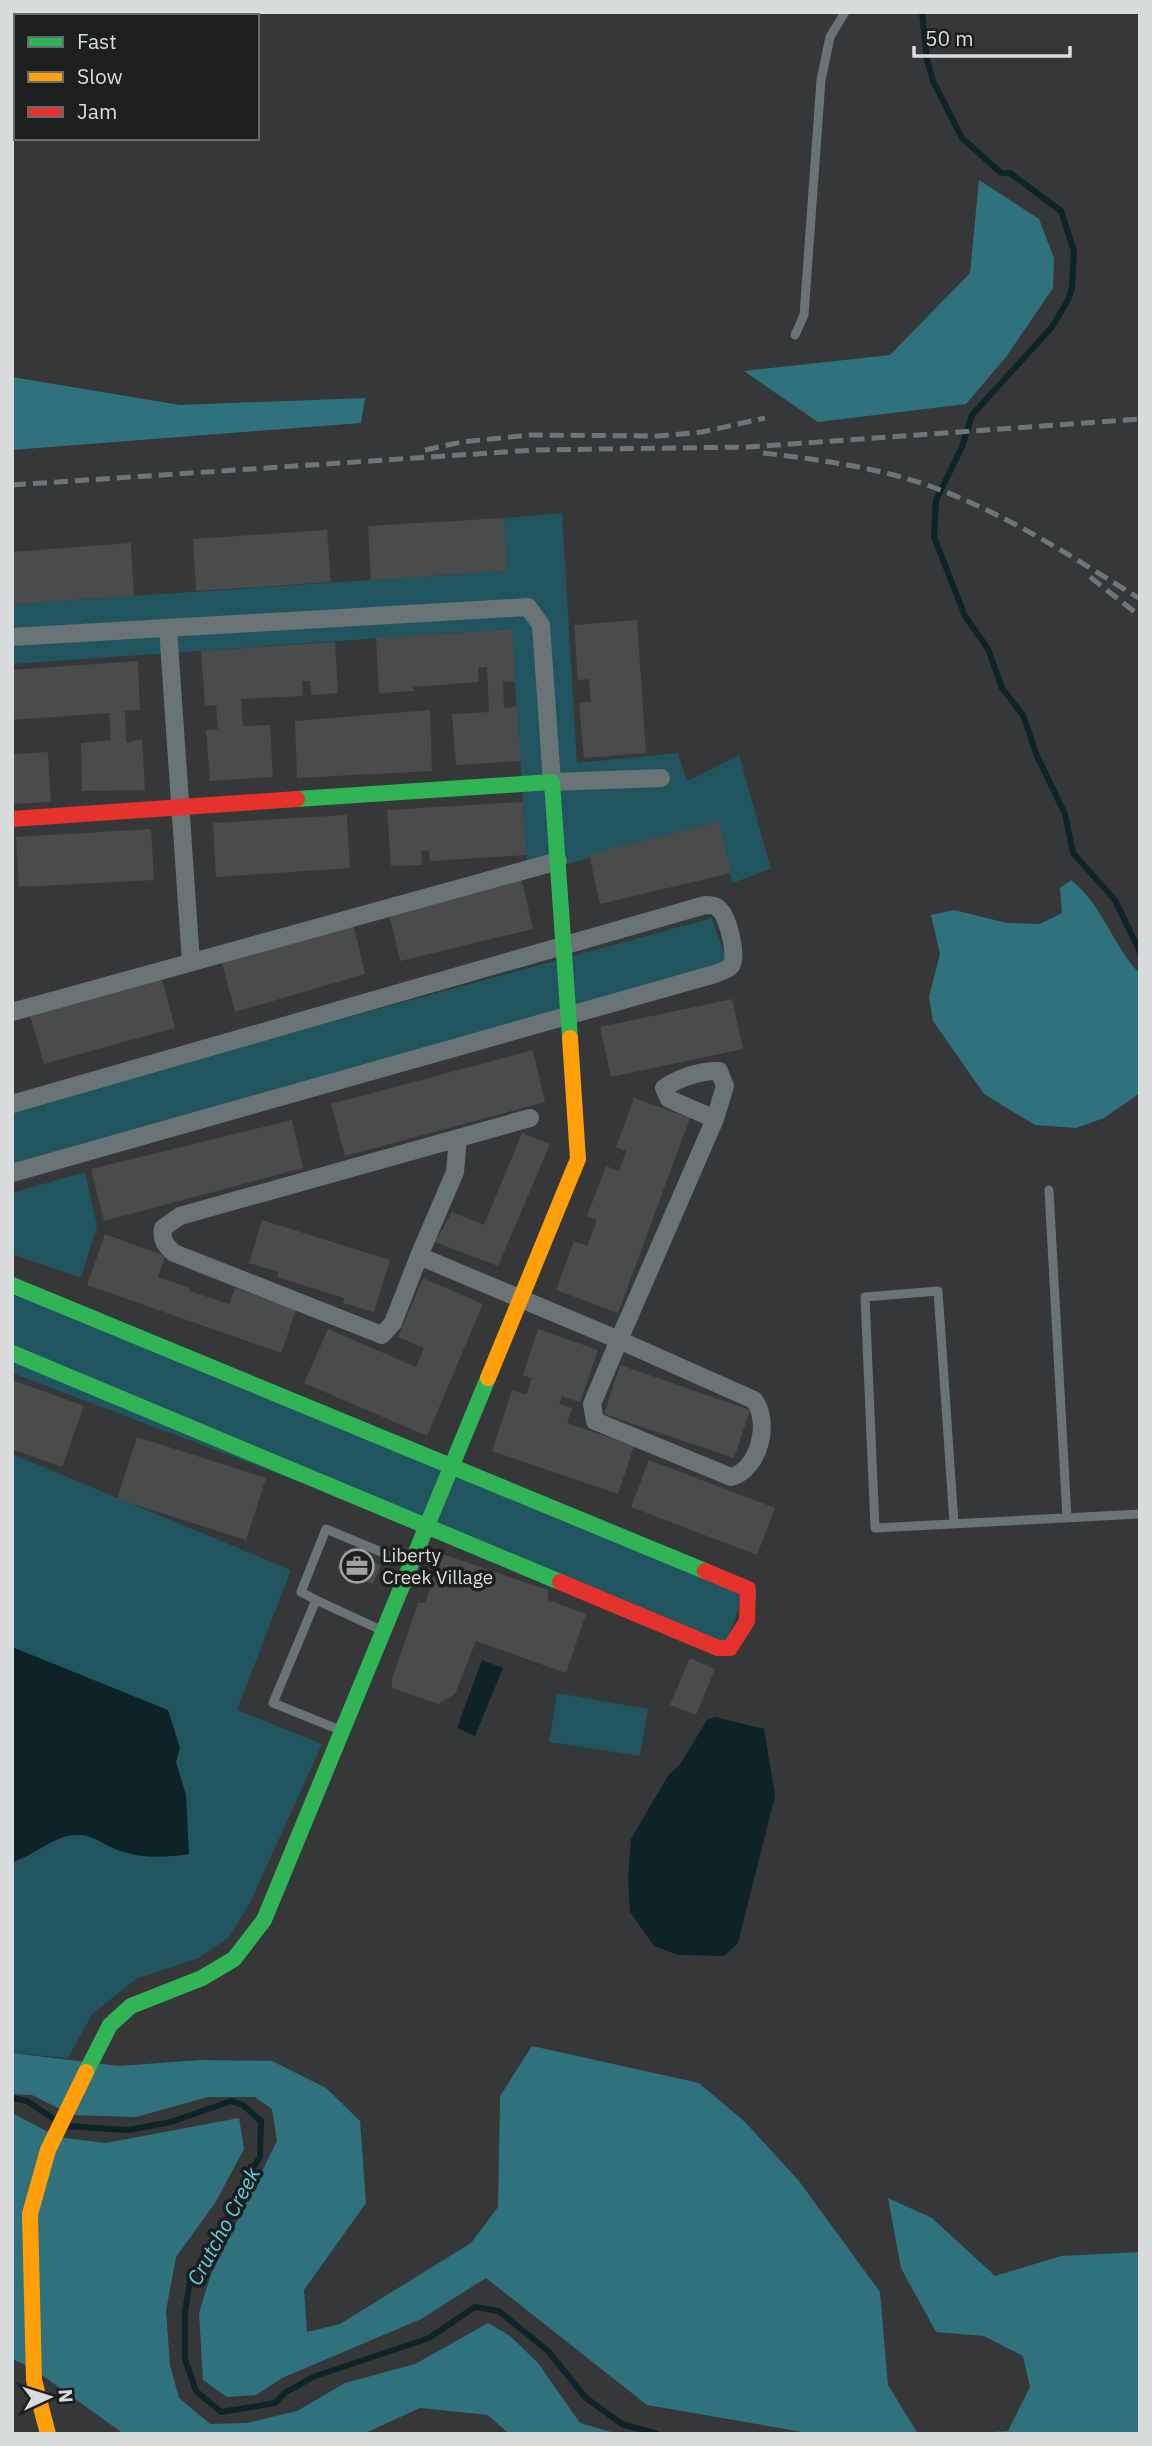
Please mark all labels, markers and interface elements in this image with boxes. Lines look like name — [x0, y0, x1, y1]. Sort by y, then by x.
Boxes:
legend — [14, 14, 259, 140]
scale bar — [914, 14, 1070, 58]
text: 50 m — [925, 24, 974, 52]
text: Fast — [77, 27, 117, 55]
text: Slow — [77, 62, 123, 90]
text: Jam — [77, 97, 117, 125]
place label: Liberty Creek Village — [382, 1543, 493, 1589]
office icon: Liberty Creek Village — [338, 1547, 376, 1585]
water label: Crutcho Creek — [180, 2161, 266, 2290]
north arrow — [14, 2362, 84, 2432]
text: N — [54, 2388, 78, 2404]

